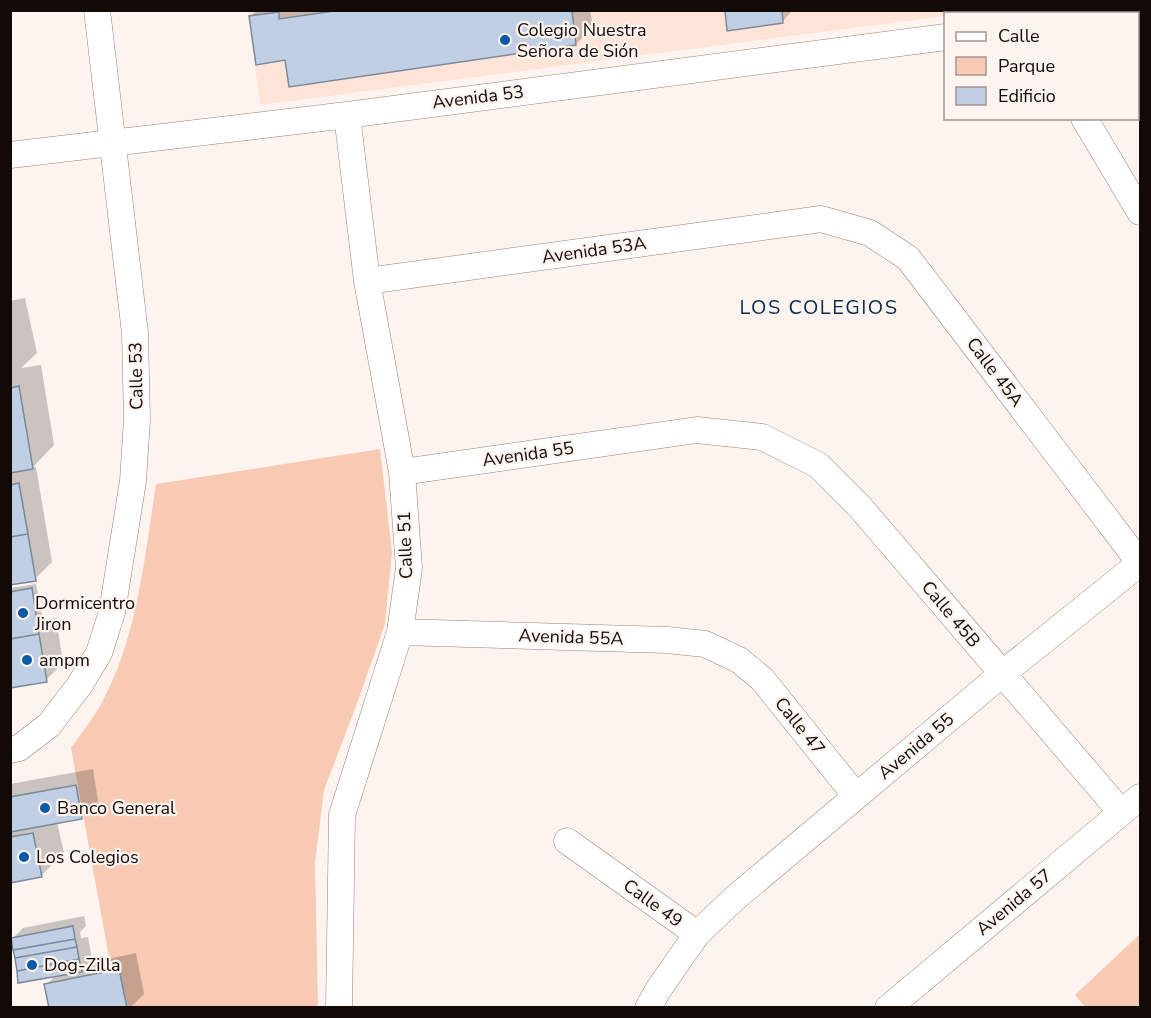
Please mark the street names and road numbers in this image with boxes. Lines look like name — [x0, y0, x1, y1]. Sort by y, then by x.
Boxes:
street label: Avenida 53 — [431, 79, 525, 115]
street label: Avenida 53A — [540, 231, 648, 269]
street label: Calle 45A — [961, 332, 1029, 412]
street label: Calle 53 — [123, 342, 149, 410]
street label: Avenida 55 — [481, 436, 575, 472]
street label: Calle 51 — [392, 511, 418, 579]
street label: Calle 45B — [916, 576, 986, 652]
street label: Avenida 55A — [518, 623, 624, 651]
street label: Calle 47 — [769, 692, 831, 760]
street label: Avenida 55 — [873, 707, 959, 785]
street label: Avenida 57 — [971, 863, 1057, 941]
street label: Calle 49 — [619, 873, 687, 933]

